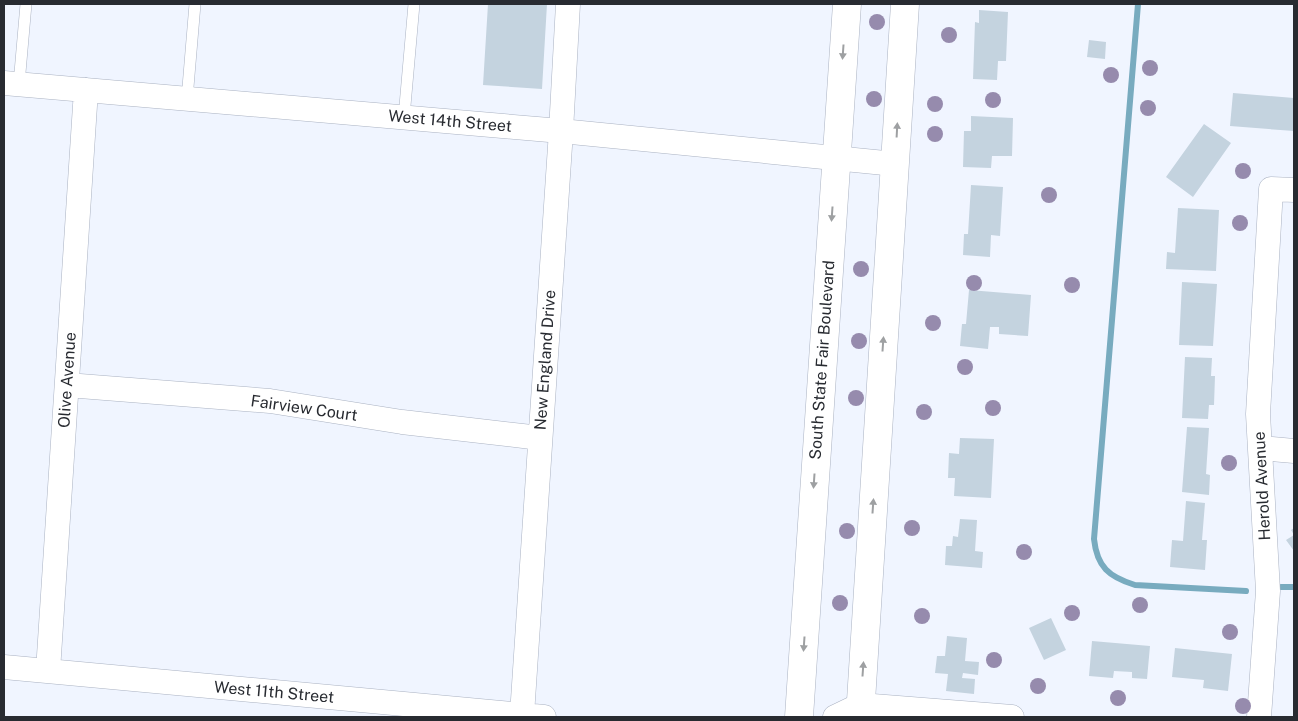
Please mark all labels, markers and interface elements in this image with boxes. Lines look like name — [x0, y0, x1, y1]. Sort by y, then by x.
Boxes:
one-way arrow — [839, 45, 847, 61]
street label: West 14th Street — [387, 106, 513, 136]
one-way arrow — [894, 121, 902, 137]
one-way arrow — [827, 207, 835, 223]
street label: South State Fair Boulevard — [806, 260, 838, 460]
street label: New England Drive — [531, 289, 559, 431]
street label: Olive Avenue — [54, 331, 80, 429]
one-way arrow — [880, 336, 888, 352]
street label: Fairview Court — [249, 391, 359, 425]
street label: Herold Avenue — [1250, 431, 1274, 541]
one-way arrow — [810, 474, 818, 490]
one-way arrow — [869, 498, 877, 514]
one-way arrow — [799, 636, 807, 652]
one-way arrow — [859, 660, 867, 676]
street label: West 11th Street — [213, 677, 335, 707]

